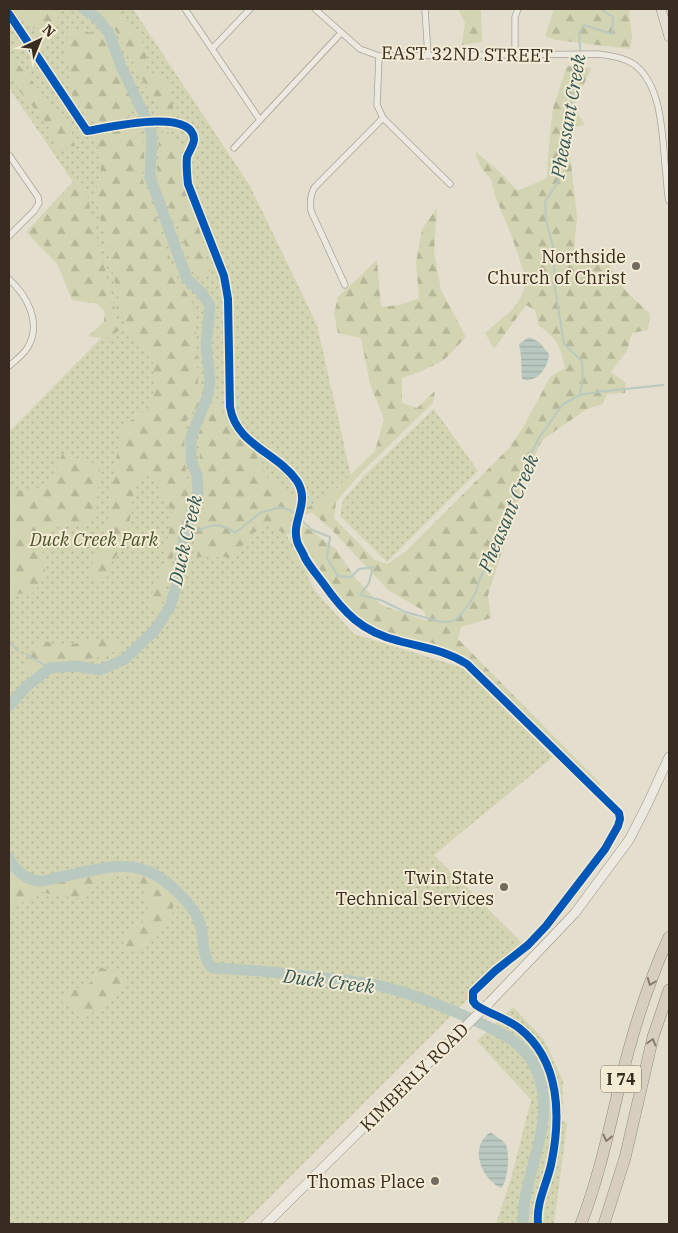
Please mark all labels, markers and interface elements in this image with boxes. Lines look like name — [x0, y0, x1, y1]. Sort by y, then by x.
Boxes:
north arrow — [15, 15, 65, 65]
text: N — [39, 20, 59, 41]
street label: EAST 32ND STREET — [381, 41, 553, 67]
water label: Pheasant Creek — [545, 51, 591, 181]
place label: Northside Church of Christ — [487, 245, 626, 289]
marker: Northside Church of Christ — [630, 260, 642, 272]
water label: Pheasant Creek — [472, 450, 544, 576]
water label: Duck Creek — [163, 492, 207, 588]
park label: Duck Creek Park — [29, 528, 159, 551]
place label: Twin State Technical Services — [336, 866, 494, 910]
marker: Twin State Technical Services — [498, 881, 510, 893]
water label: Duck Creek — [281, 963, 377, 999]
one-way arrow — [647, 977, 657, 986]
street label: KIMBERLY ROAD — [355, 1018, 473, 1136]
one-way arrow — [646, 1037, 657, 1046]
road number: I 74 — [601, 1066, 641, 1092]
one-way arrow — [603, 1134, 613, 1142]
place label: Thomas Place — [307, 1170, 425, 1193]
marker: Thomas Place — [429, 1175, 441, 1187]

